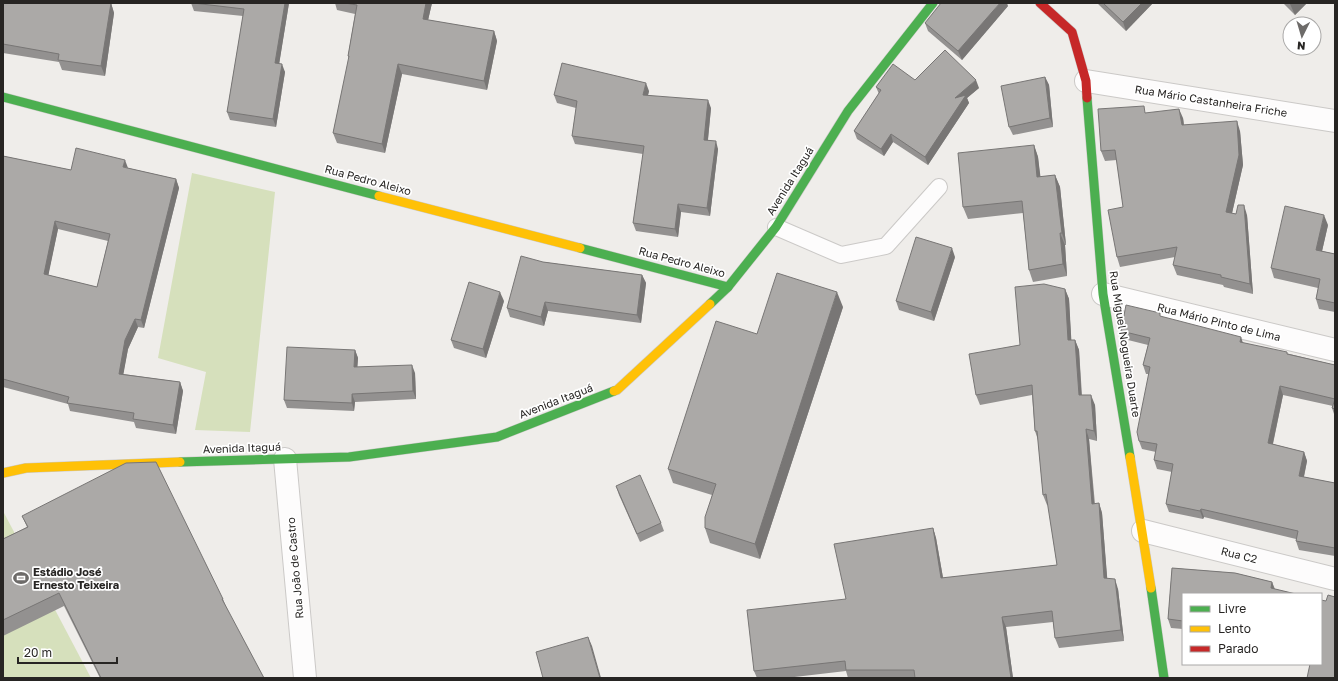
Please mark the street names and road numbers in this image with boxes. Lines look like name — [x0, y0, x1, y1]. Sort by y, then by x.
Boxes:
street label: Rua Mário Castanheira Friche — [1134, 82, 1288, 119]
street label: Avenida Itaguá — [763, 144, 816, 217]
street label: Rua Pedro Aleixo — [323, 162, 413, 197]
street label: Rua Pedro Aleixo — [637, 244, 727, 279]
street label: Rua Miguel Nogueira Duarte — [1107, 270, 1143, 418]
street label: Rua Mário Pinto de Lima — [1156, 300, 1282, 343]
street label: Avenida Itaguá — [517, 380, 595, 421]
street label: Avenida Itaguá — [203, 440, 281, 455]
street label: Rua João de Castro — [284, 516, 305, 619]
street label: Rua C2 — [1220, 544, 1259, 565]

